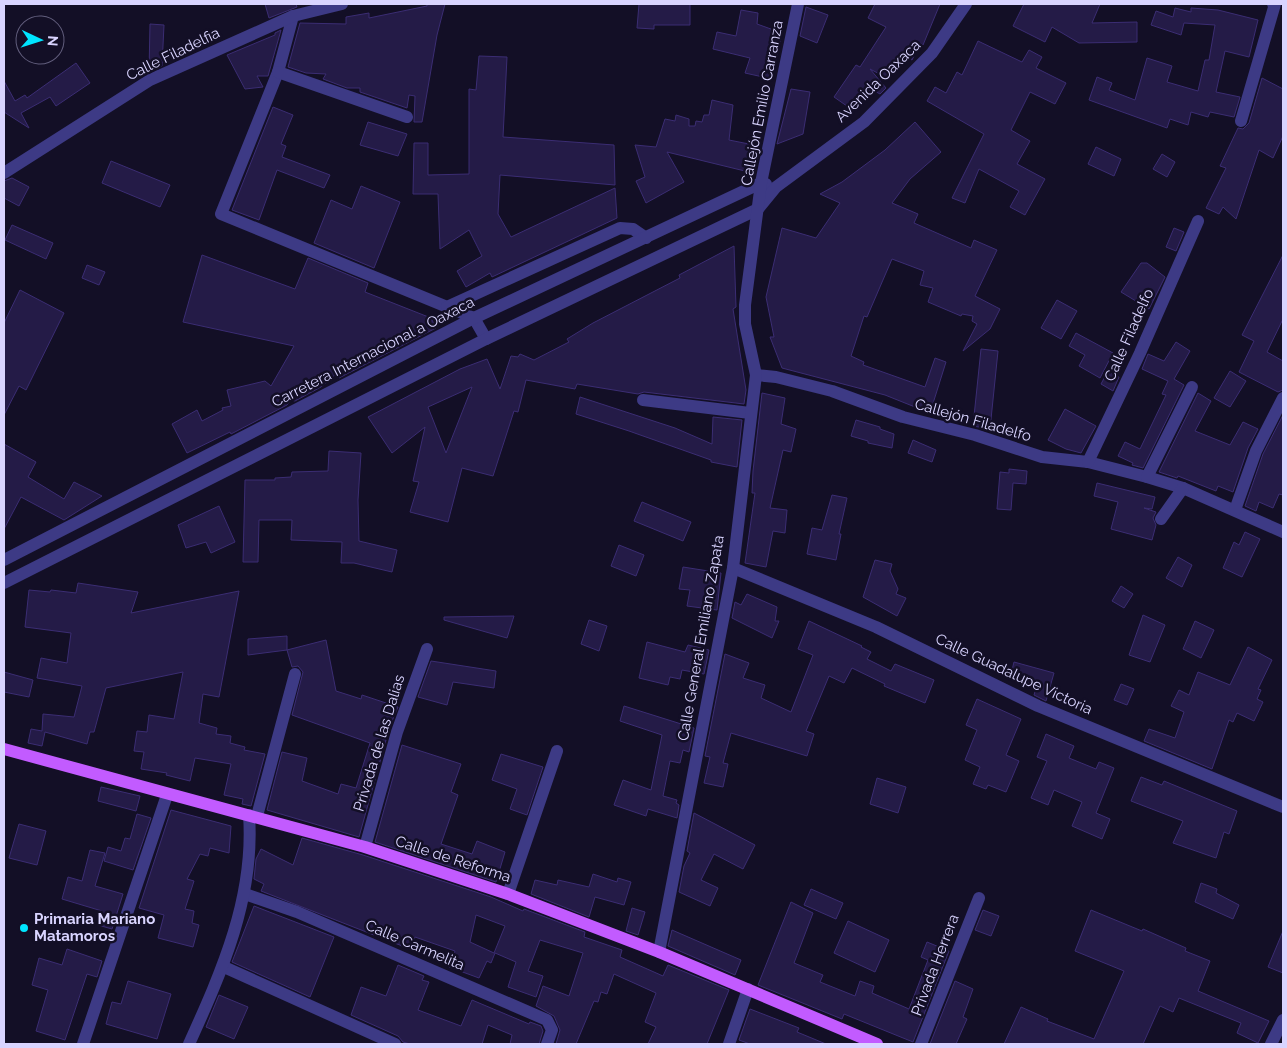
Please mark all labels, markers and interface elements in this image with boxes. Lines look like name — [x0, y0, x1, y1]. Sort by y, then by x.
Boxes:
north arrow — [15, 15, 65, 65]
street label: Callejón Emilio Carranza — [737, 19, 787, 187]
street label: Calle Filadelfia — [123, 24, 223, 84]
text: N — [45, 35, 61, 47]
street label: Avenida Oaxaca — [832, 36, 924, 126]
street label: Calle Filadelfo — [1101, 286, 1157, 384]
street label: Carretera Internacional a Oaxaca — [269, 293, 477, 411]
street label: Callejón Filadelfo — [913, 395, 1033, 445]
street label: Calle General Emiliano Zapata — [674, 534, 728, 742]
street label: Calle Guadalupe Victoria — [933, 630, 1095, 718]
street label: Privada de las Dalias — [350, 672, 408, 814]
street label: Calle de Reforma — [393, 832, 513, 886]
place label: Primaria Mariano Matamoros — [34, 910, 155, 945]
street label: Privada Herrera — [907, 912, 963, 1018]
street label: Calle Carmelita — [363, 916, 467, 974]
marker: Primaria Mariano Matamoros — [18, 922, 30, 934]

